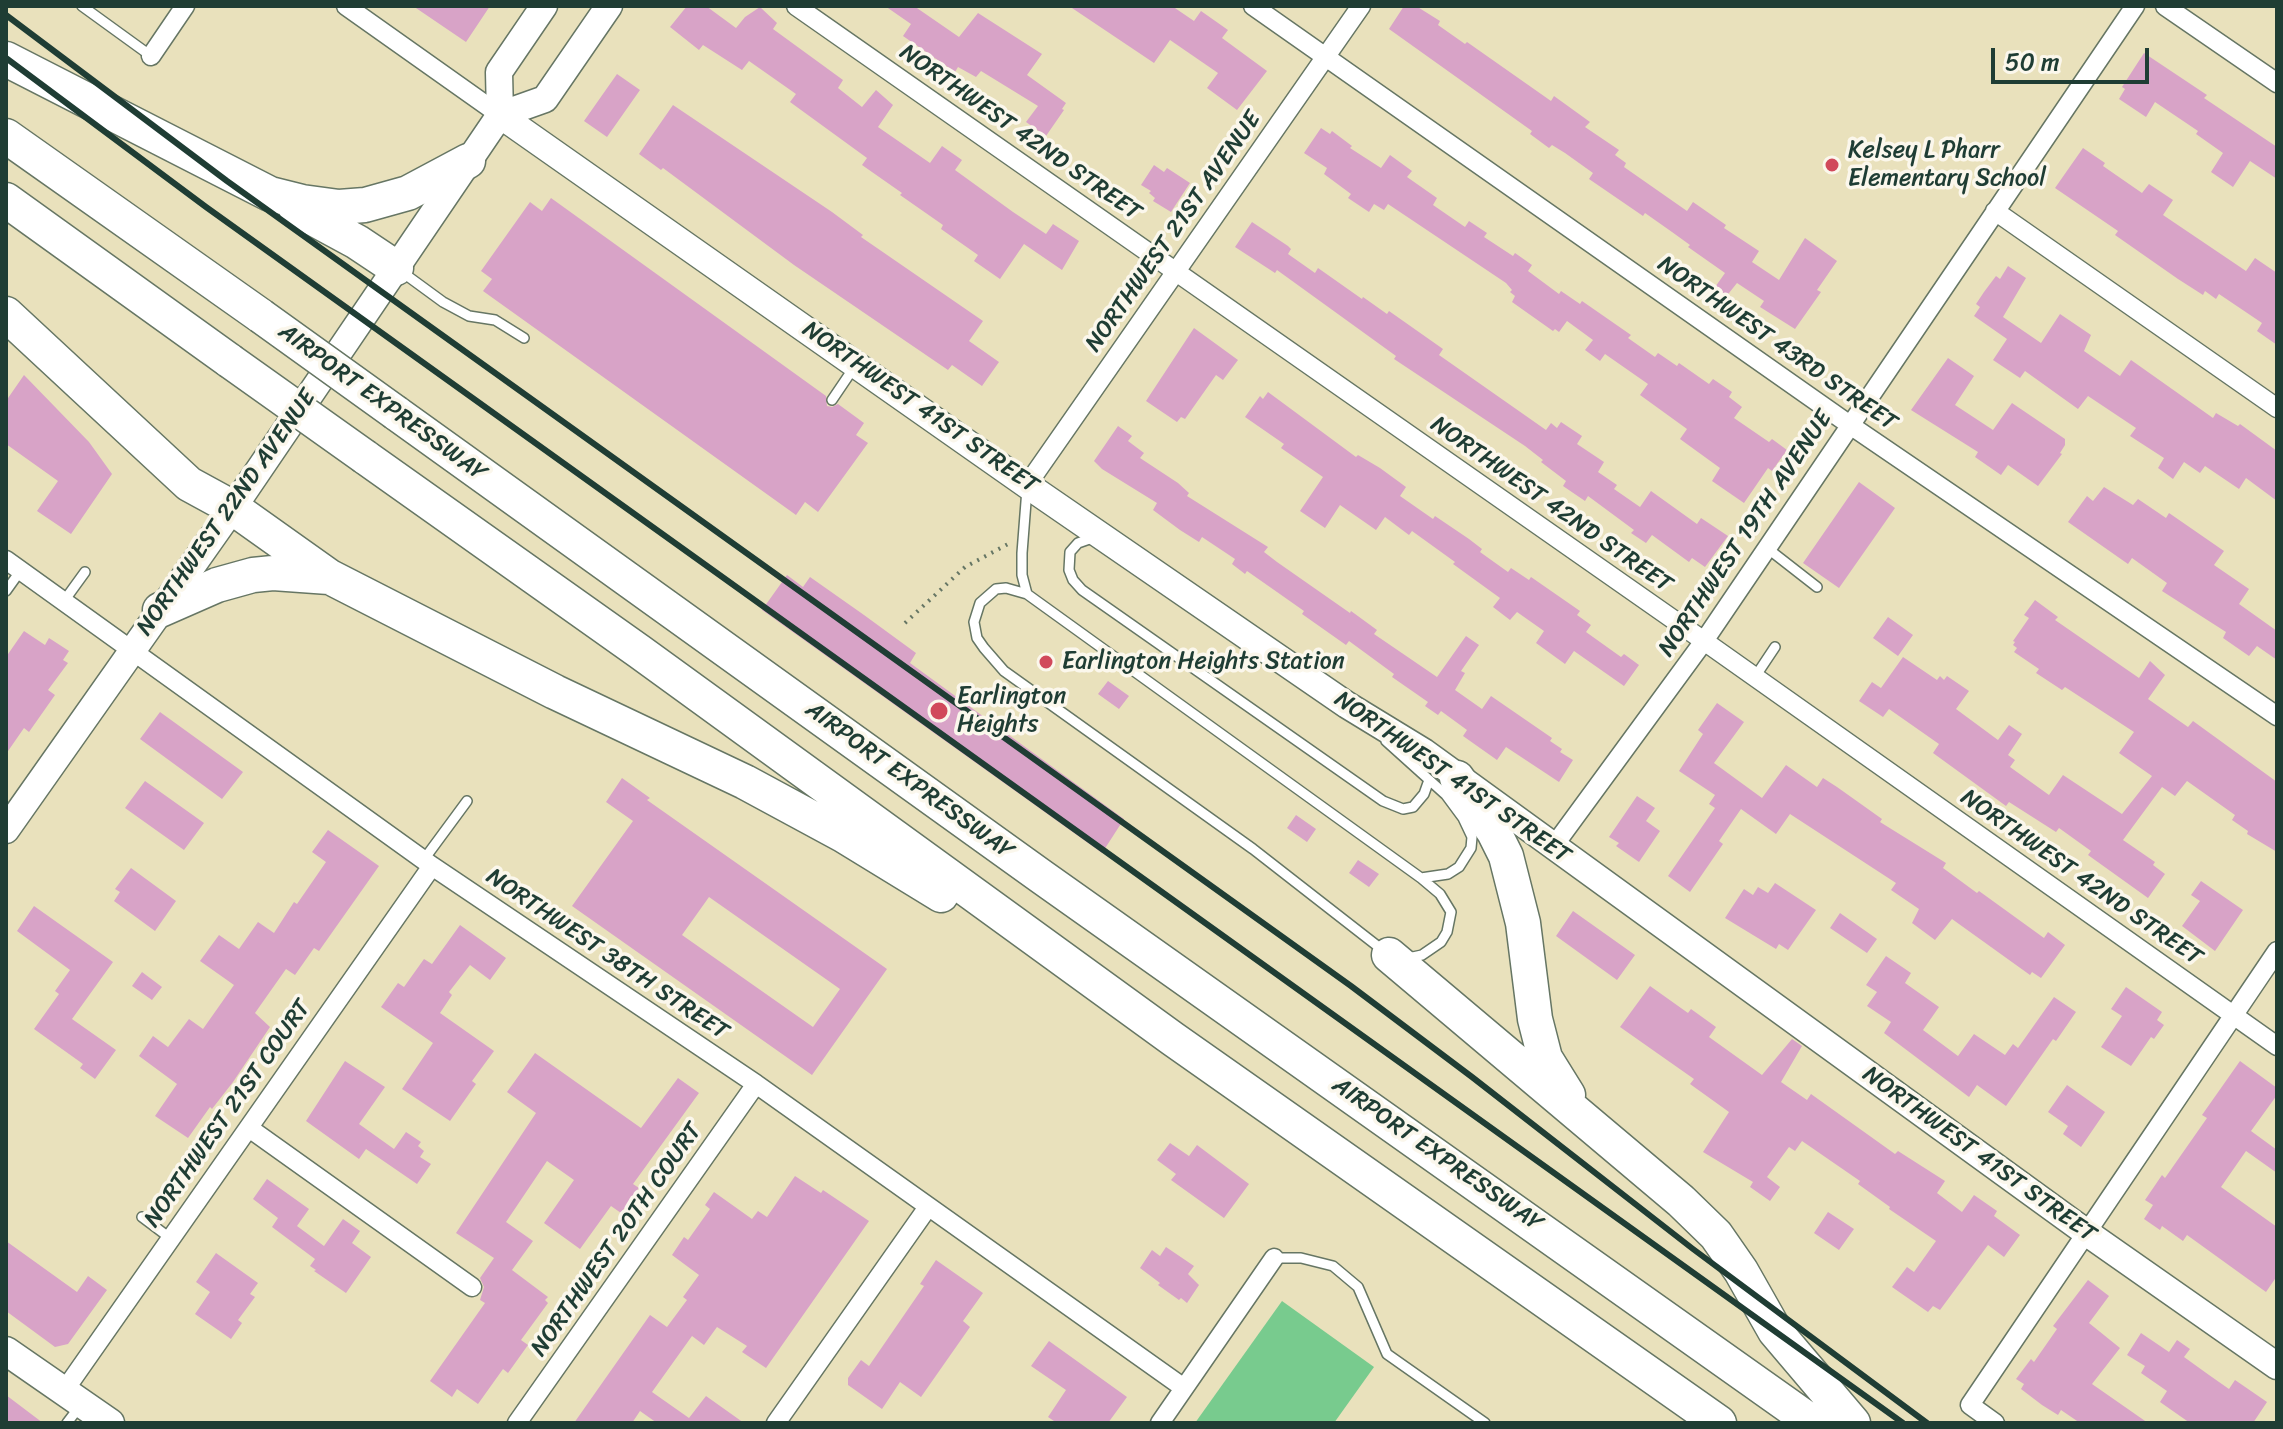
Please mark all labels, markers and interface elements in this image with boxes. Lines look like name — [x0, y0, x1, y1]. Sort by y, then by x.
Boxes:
scale bar — [1995, 32, 2153, 82]
street label: NORTHWEST 42ND STREET — [894, 39, 1146, 227]
text: 50 m — [2005, 41, 2060, 83]
street label: NORTHWEST 21ST AVENUE — [1080, 106, 1268, 358]
place label: Kelsey L Pharr Elementary School — [1848, 137, 2046, 193]
marker: Kelsey L Pharr Elementary School — [1823, 156, 1841, 174]
street label: NORTHWEST 43RD STREET — [1652, 250, 1902, 438]
street label: NORTHWEST 41ST STREET — [796, 315, 1044, 501]
street label: AIRPORT EXPRESSWAY — [272, 318, 492, 488]
street label: NORTHWEST 22ND AVENUE — [131, 384, 323, 642]
street label: NORTHWEST 19TH AVENUE — [1653, 406, 1839, 662]
street label: NORTHWEST 42ND STREET — [1425, 411, 1677, 599]
place label: Earlington Heights Station — [1062, 648, 1345, 676]
marker: Earlington Heights Station — [1037, 653, 1055, 671]
place label: Earlington Heights — [957, 683, 1066, 739]
street label: NORTHWEST 41ST STREET — [1328, 685, 1576, 871]
street label: AIRPORT EXPRESSWAY — [799, 696, 1019, 866]
marker: Earlington Heights — [928, 700, 950, 722]
street label: NORTHWEST 42ND STREET — [1955, 784, 2207, 972]
street label: NORTHWEST 38TH STREET — [480, 863, 734, 1047]
street label: NORTHWEST 21ST COURT — [138, 995, 318, 1233]
street label: NORTHWEST 41ST STREET — [1857, 1061, 2101, 1249]
street label: AIRPORT EXPRESSWAY — [1326, 1071, 1548, 1239]
street label: NORTHWEST 20TH COURT — [525, 1118, 709, 1362]

